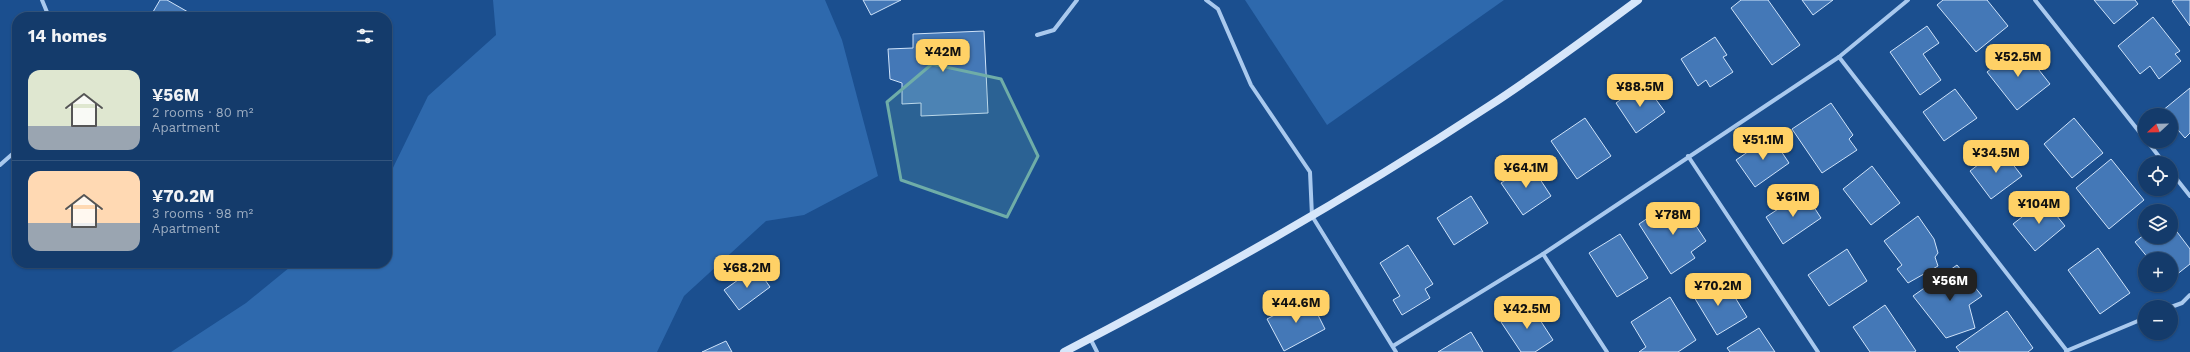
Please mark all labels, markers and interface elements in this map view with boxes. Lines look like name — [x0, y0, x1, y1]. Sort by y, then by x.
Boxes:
icon: filters — [354, 25, 376, 47]
text: 14 homes — [28, 26, 107, 46]
pin: ¥42M — [919, 39, 967, 73]
text: ¥42M — [925, 44, 961, 59]
pin: ¥52.5M — [1985, 44, 2051, 78]
text: ¥52.5M — [1994, 49, 2042, 64]
pin: ¥88.5M — [1607, 74, 1673, 108]
text: ¥88.5M — [1616, 79, 1664, 94]
text: ¥56M — [152, 85, 199, 105]
icon: home — [60, 86, 108, 134]
text: 2 rooms · 80 m² — [152, 105, 253, 120]
north arrow — [2138, 108, 2178, 148]
map controls — [2138, 108, 2178, 340]
text: Apartment — [152, 120, 220, 135]
pin: ¥51.1M — [1730, 127, 1796, 161]
text: ¥51.1M — [1742, 132, 1784, 147]
pin: ¥34.5M — [1963, 140, 2029, 174]
text: ¥34.5M — [1972, 145, 2020, 160]
pin: ¥64.1M — [1493, 155, 1559, 189]
button: locate — [2138, 156, 2178, 196]
text: ¥64.1M — [1504, 160, 1548, 175]
pin: ¥61M — [1769, 184, 1817, 218]
text: ¥70.2M — [152, 186, 215, 206]
icon: home — [60, 187, 108, 235]
text: ¥61M — [1776, 189, 1810, 204]
pin: ¥104M — [2011, 191, 2067, 225]
text: ¥104M — [2018, 196, 2060, 211]
pin: ¥78M — [1649, 202, 1697, 236]
button: layers — [2138, 204, 2178, 244]
text: 3 rooms · 98 m² — [152, 206, 253, 221]
text: ¥78M — [1655, 207, 1691, 222]
text: Apartment — [152, 221, 220, 236]
button: + — [2138, 252, 2178, 292]
pin: ¥68.2M — [714, 255, 780, 289]
text: ¥68.2M — [723, 260, 771, 275]
pin: ¥56M — [1926, 268, 1974, 302]
pin: ¥70.2M — [1685, 273, 1751, 307]
text: ¥56M — [1932, 273, 1968, 288]
text: ¥70.2M — [1694, 278, 1742, 293]
pin: ¥44.6M — [1263, 290, 1329, 324]
text: ¥44.6M — [1272, 295, 1320, 310]
pin: ¥42.5M — [1494, 296, 1560, 330]
button: − — [2138, 300, 2178, 340]
text: ¥42.5M — [1503, 301, 1551, 316]

